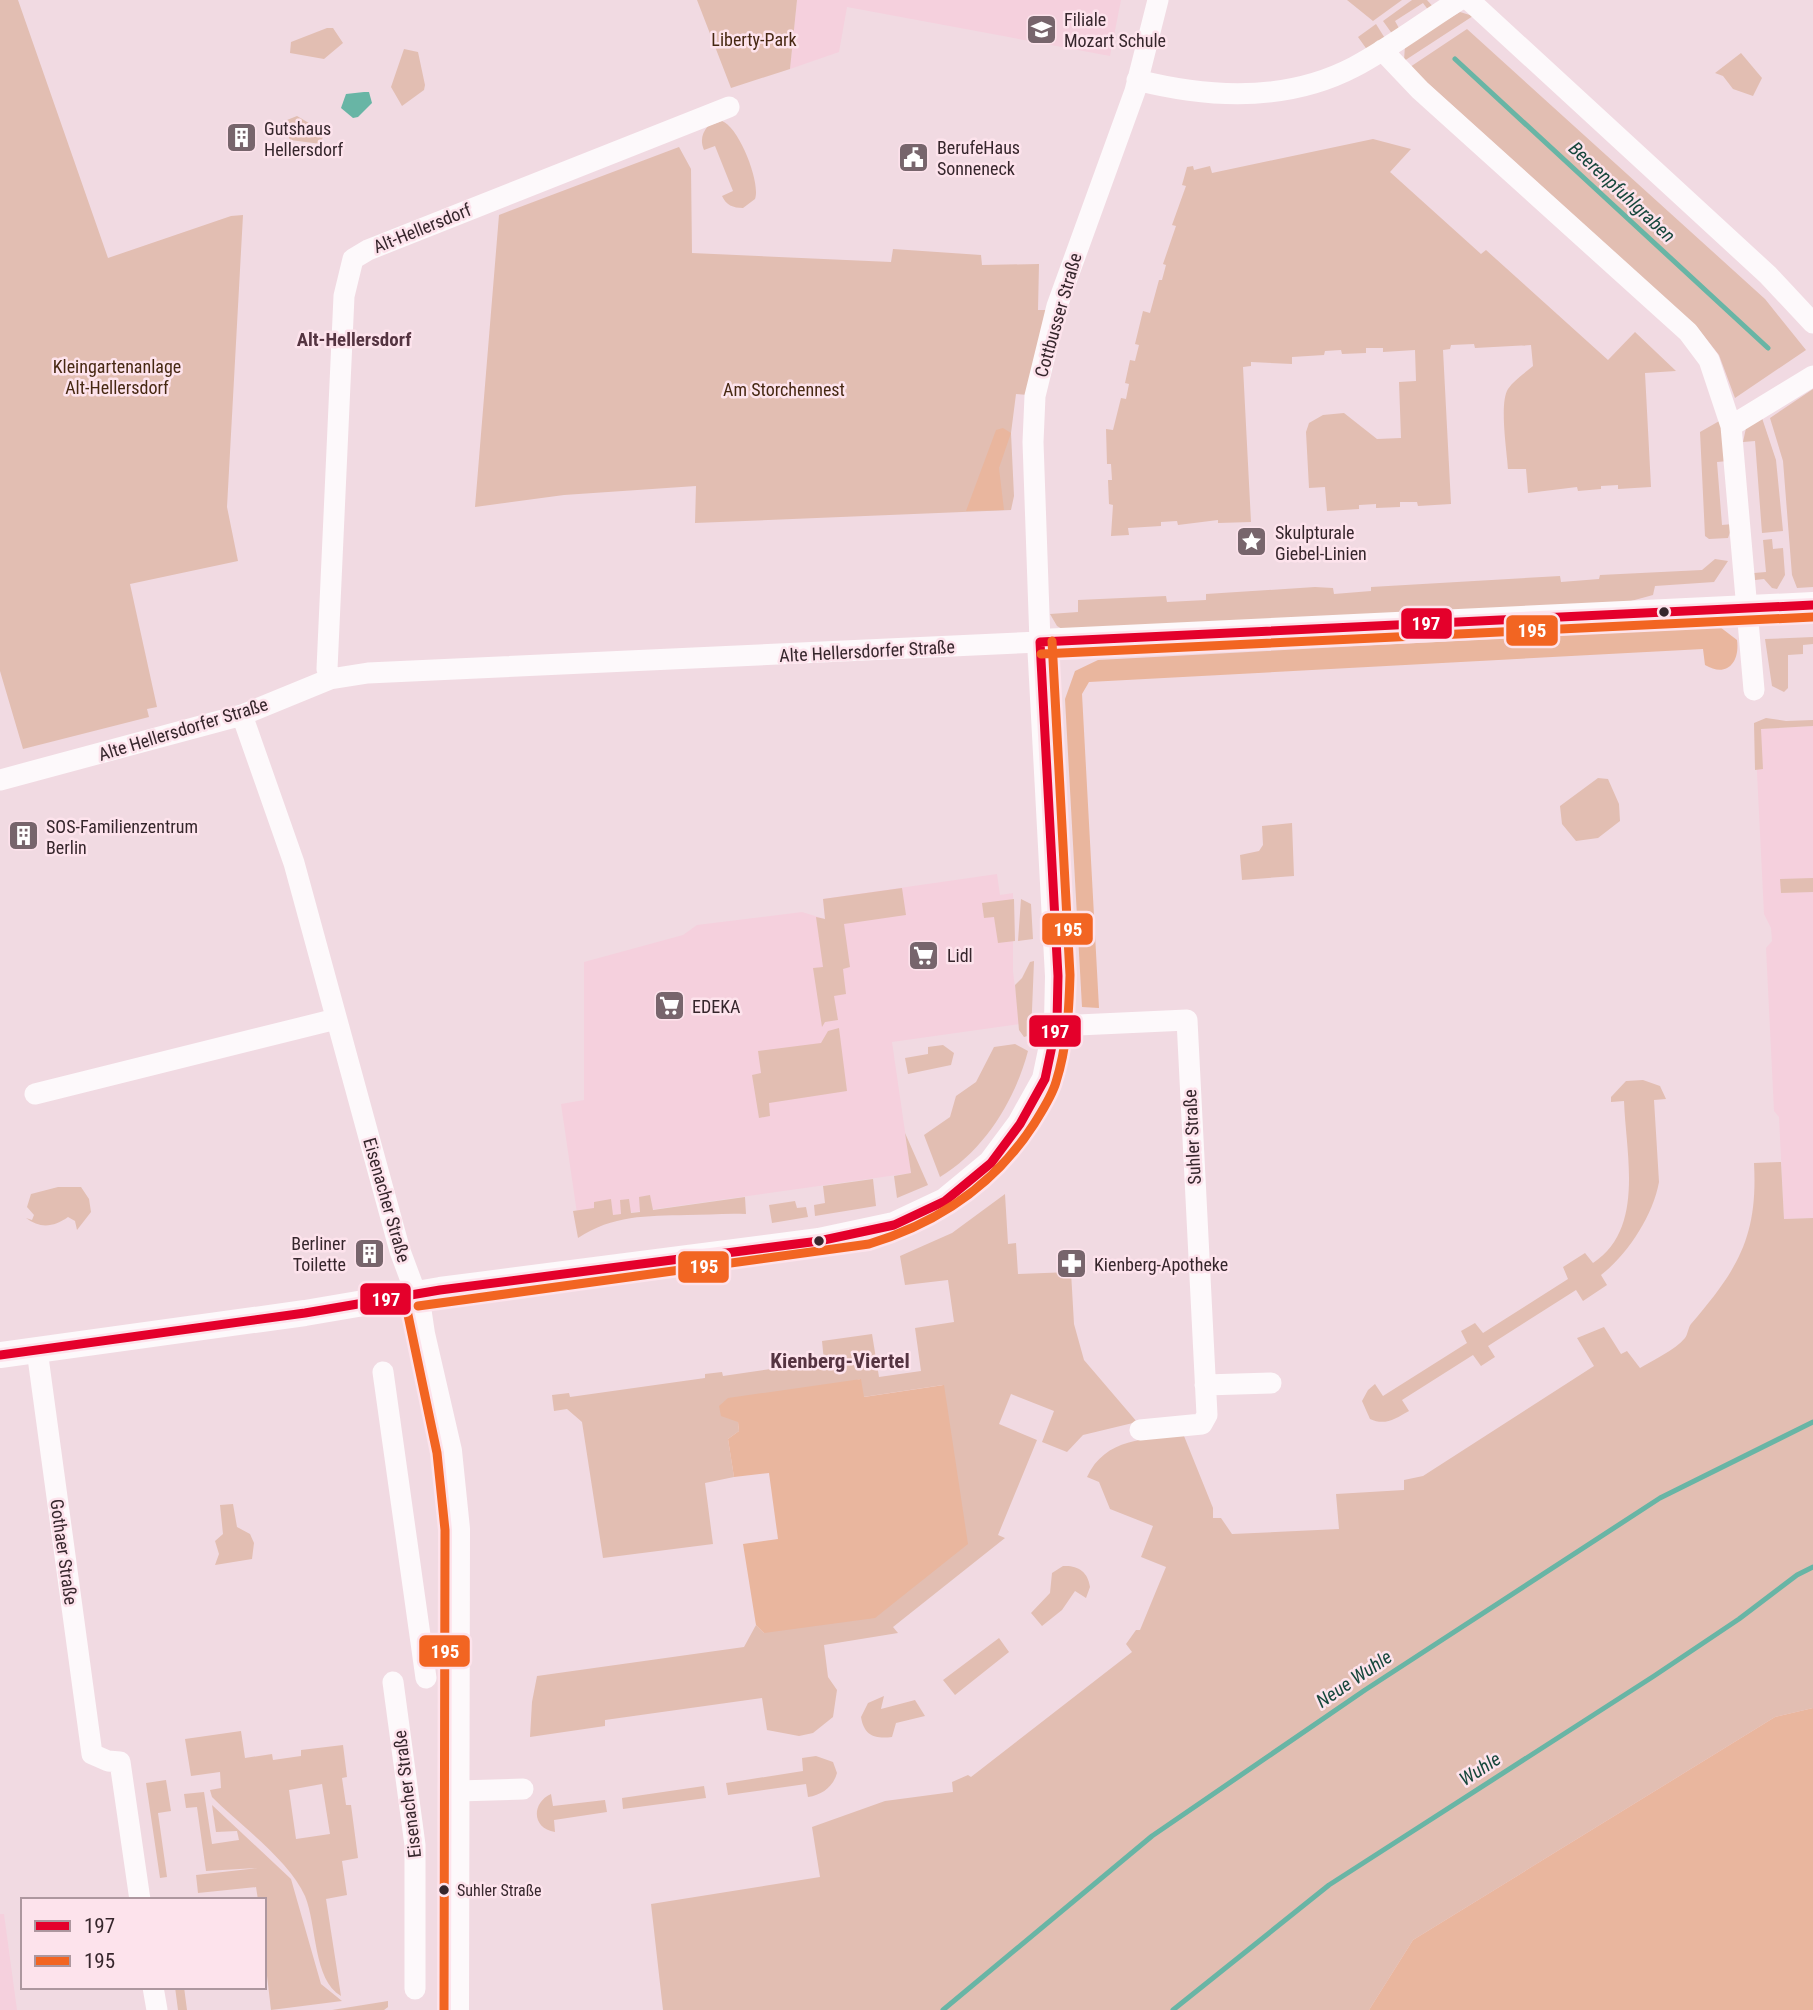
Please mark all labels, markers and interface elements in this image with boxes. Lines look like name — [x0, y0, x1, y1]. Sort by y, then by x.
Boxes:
place label: Filiale Mozart Schule — [1064, 9, 1166, 51]
school or university icon: Filiale Mozart Schule — [1024, 12, 1058, 46]
park label: Liberty-Park — [711, 29, 797, 50]
place label: Gutshaus Hellersdorf — [264, 118, 344, 160]
building icon: Gutshaus Hellersdorf — [224, 121, 258, 155]
place label: BerufeHaus Sonneneck — [937, 137, 1020, 179]
water label: Beerenpfuhlgraben — [1564, 137, 1680, 247]
public building icon: BerufeHaus Sonneneck — [897, 140, 931, 174]
street label: Alt-Hellersdorf — [370, 199, 474, 257]
street label: Cottbusser Straße — [1030, 250, 1086, 380]
district label: Alt-Hellersdorf — [297, 328, 412, 351]
park label: Kleingartenanlage Alt-Hellersdorf — [53, 356, 181, 398]
park label: Am Storchennest — [723, 379, 845, 400]
place label: Skulpturale Giebel-Linien — [1275, 522, 1367, 564]
place icon: Skulpturale Giebel-Linien — [1235, 525, 1269, 559]
unlabelled marker — [1657, 605, 1671, 619]
line badge: 197 — [1400, 607, 1453, 640]
text: 197 — [1412, 612, 1440, 635]
line badge: 195 — [1505, 614, 1559, 647]
text: 195 — [1518, 619, 1546, 642]
street label: Alte Hellersdorfer Straße — [779, 636, 955, 666]
street label: Alte Hellersdorfer Straße — [96, 693, 270, 765]
place label: SOS-Familienzentrum Berlin — [46, 816, 198, 858]
building icon: SOS-Familienzentrum Berlin — [6, 819, 40, 853]
line badge: 195 — [1041, 912, 1094, 946]
text: 195 — [1054, 918, 1082, 941]
supermarket icon: Lidl — [907, 938, 941, 972]
place label: Lidl — [947, 945, 973, 966]
supermarket icon: EDEKA — [652, 989, 686, 1023]
place label: EDEKA — [692, 996, 741, 1017]
line badge: 197 — [1028, 1014, 1082, 1048]
text: 197 — [1041, 1020, 1069, 1043]
street label: Suhler Straße — [1179, 1089, 1205, 1185]
street label: Eisenacher Straße — [359, 1135, 415, 1265]
place label: Berliner Toilette — [291, 1233, 347, 1275]
unlabelled marker — [812, 1234, 826, 1248]
building icon: Berliner Toilette — [352, 1236, 386, 1270]
pharmacy icon: Kienberg-Apotheke — [1054, 1247, 1088, 1281]
line badge: 195 — [677, 1250, 730, 1284]
place label: Kienberg-Apotheke — [1094, 1254, 1228, 1275]
text: 195 — [690, 1255, 718, 1278]
line badge: 197 — [359, 1282, 412, 1316]
text: 197 — [372, 1288, 400, 1311]
district label: Kienberg-Viertel — [770, 1349, 910, 1373]
street label: Gothaer Straße — [46, 1498, 82, 1606]
line badge: 195 — [418, 1634, 471, 1668]
text: 195 — [431, 1640, 459, 1663]
water label: Neue Wuhle — [1312, 1645, 1396, 1713]
street label: Eisenacher Straße — [389, 1729, 425, 1859]
water label: Wuhle — [1455, 1747, 1505, 1791]
place label: Suhler Straße — [457, 1881, 542, 1900]
marker: Suhler Straße — [437, 1883, 451, 1897]
legend — [21, 1898, 266, 1989]
text: 197 — [84, 1914, 115, 1938]
text: 195 — [84, 1949, 115, 1973]

